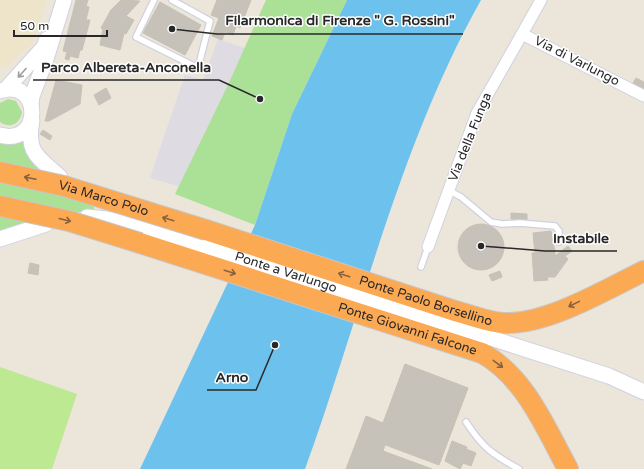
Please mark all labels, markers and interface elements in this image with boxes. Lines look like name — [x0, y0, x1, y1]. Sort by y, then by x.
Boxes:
callout: Filarmonica di Firenze " G. Rossini" — [217, 8, 463, 34]
scale bar — [14, 12, 107, 38]
text: Filarmonica di Firenze " G. Rossini" — [225, 12, 455, 29]
text: 50 m — [20, 19, 49, 33]
street label: Via di Varlungo — [532, 33, 622, 89]
callout: Parco Albereta-Anconella — [33, 54, 219, 80]
text: Parco Albereta-Anconella — [41, 59, 211, 76]
one-way arrow — [18, 67, 27, 77]
street label: Via della Funga — [445, 90, 495, 184]
one-way arrow — [24, 173, 37, 181]
street label: Via Marco Polo — [57, 177, 151, 220]
one-way arrow — [162, 215, 175, 222]
one-way arrow — [59, 217, 72, 224]
callout: Instabile — [545, 225, 617, 251]
text: Instabile — [553, 230, 609, 247]
street label: Ponte a Varlungo — [233, 248, 339, 296]
one-way arrow — [223, 269, 236, 276]
one-way arrow — [338, 270, 350, 278]
street label: Ponte Paolo Borsellino — [357, 272, 494, 329]
street label: Ponte Giovanni Falcone — [336, 299, 479, 359]
one-way arrow — [568, 301, 580, 308]
one-way arrow — [492, 359, 503, 368]
callout: Arno — [207, 364, 256, 390]
text: Arno — [216, 369, 249, 386]

